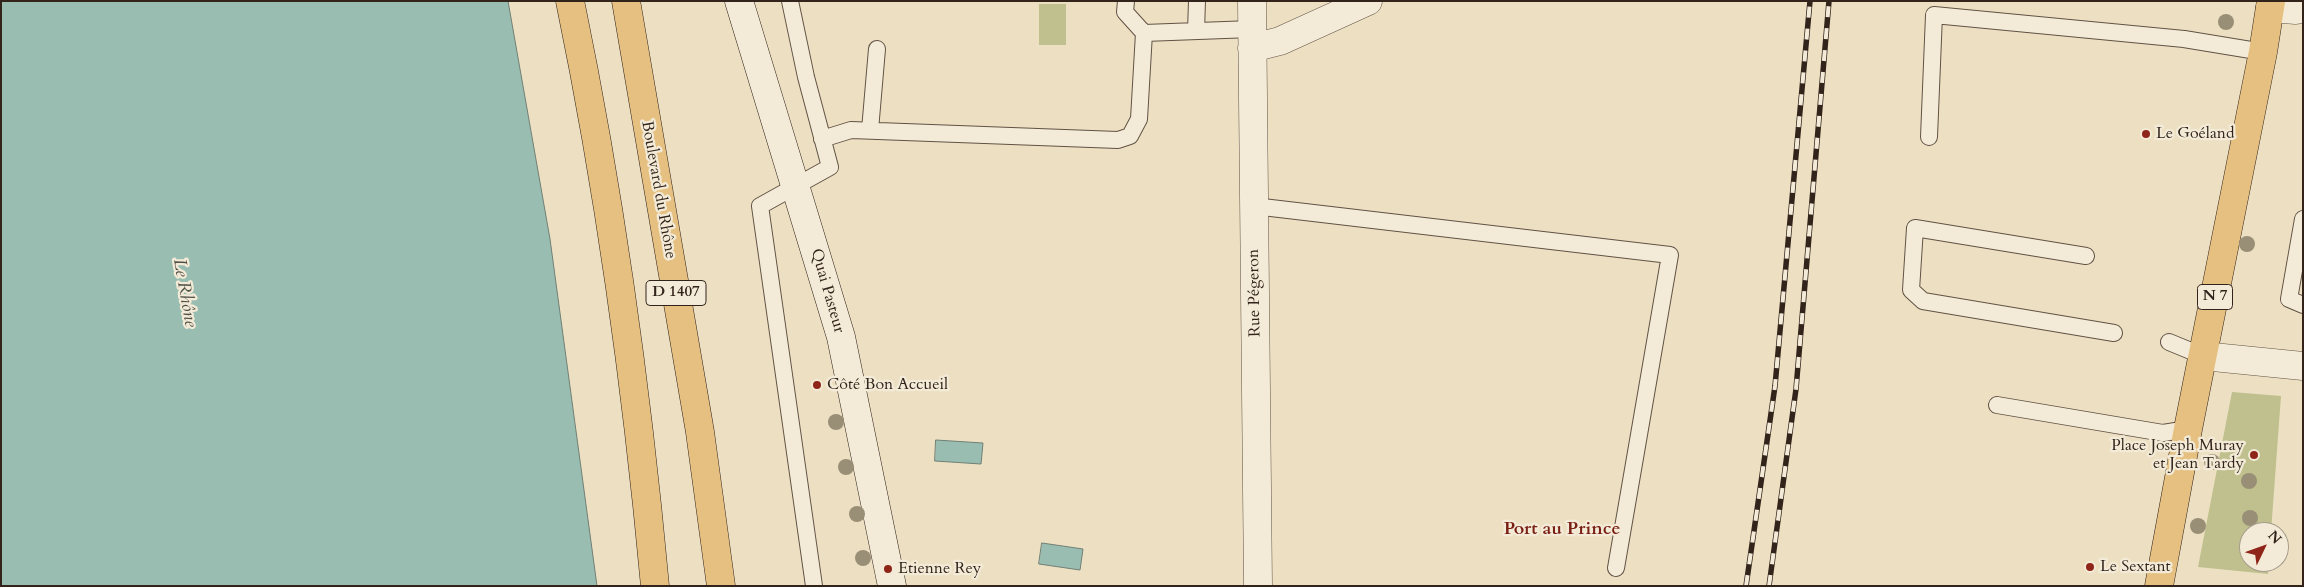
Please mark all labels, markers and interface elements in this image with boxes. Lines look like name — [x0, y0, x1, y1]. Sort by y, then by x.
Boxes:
street label: Boulevard du Rhône — [636, 120, 680, 260]
place label: Le Goéland — [2156, 124, 2234, 144]
marker: Le Goéland — [2140, 128, 2152, 140]
street label: Quai Pasteur — [806, 247, 848, 335]
street label: Rue Pégeron — [1245, 249, 1265, 337]
water label: Le Rhône — [167, 257, 201, 329]
road number: D 1407 — [646, 280, 706, 306]
road number: N 7 — [2198, 284, 2232, 310]
place label: Côté Bon Accueil — [827, 375, 948, 395]
marker: Côté Bon Accueil — [811, 379, 823, 391]
place label: Place Joseph Muray et Jean Tardy — [2111, 436, 2244, 474]
marker: Place Joseph Muray et Jean Tardy — [2248, 449, 2260, 461]
district label: Port au Prince — [1504, 519, 1620, 541]
north arrow — [2239, 522, 2289, 572]
text: N — [2264, 526, 2286, 548]
place label: Le Sextant — [2100, 557, 2171, 577]
place label: Etienne Rey — [898, 559, 981, 579]
marker: Le Sextant — [2084, 561, 2096, 573]
marker: Etienne Rey — [882, 563, 894, 575]

